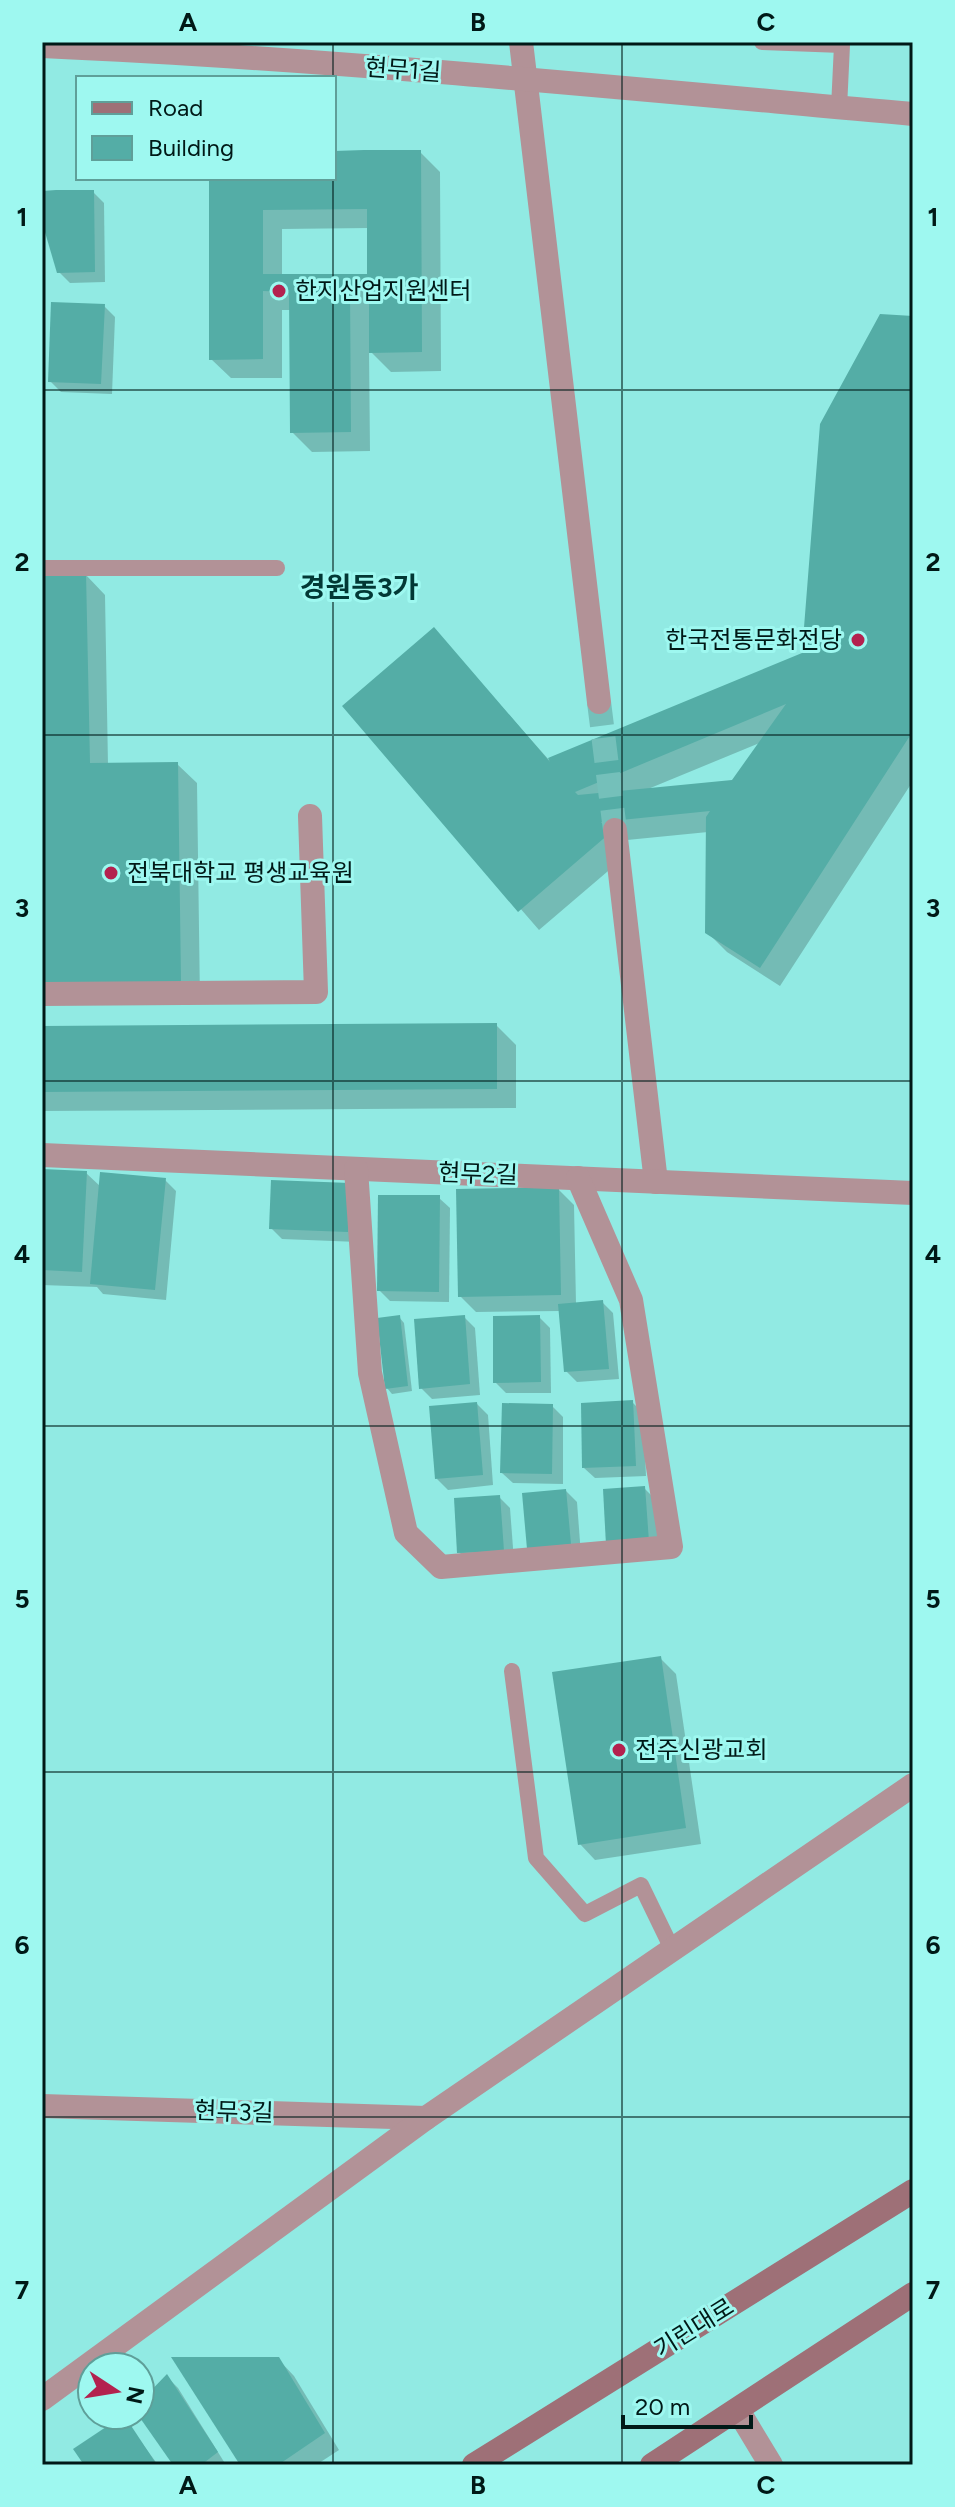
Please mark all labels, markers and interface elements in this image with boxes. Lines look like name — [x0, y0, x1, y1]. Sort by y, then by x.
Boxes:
text: A — [179, 6, 198, 38]
text: B — [470, 6, 486, 38]
text: C — [757, 6, 776, 38]
street label: 현무1길 — [364, 52, 442, 87]
legend — [76, 76, 336, 180]
text: Road — [148, 93, 203, 122]
text: Building — [148, 133, 234, 162]
text: 1 — [17, 201, 27, 233]
text: 1 — [928, 201, 938, 233]
place label: 한지산업지원센터 — [295, 276, 472, 305]
marker: 한지산업지원센터 — [270, 282, 288, 300]
text: 2 — [14, 546, 30, 578]
text: 2 — [925, 546, 941, 578]
district label: 경원동3가 — [300, 570, 419, 604]
place label: 한국전통문화전당 — [665, 625, 842, 654]
marker: 한국전통문화전당 — [849, 631, 867, 649]
place label: 전북대학교 평생교육원 — [127, 858, 354, 887]
marker: 전북대학교 평생교육원 — [102, 864, 120, 882]
text: 3 — [15, 892, 29, 924]
text: 3 — [926, 892, 940, 924]
street label: 현무2길 — [438, 1158, 518, 1189]
text: 4 — [14, 1238, 30, 1270]
text: 4 — [925, 1238, 941, 1270]
text: 5 — [14, 1583, 30, 1615]
text: 5 — [925, 1583, 941, 1615]
place label: 전주신광교회 — [635, 1735, 767, 1764]
marker: 전주신광교회 — [610, 1741, 628, 1759]
text: 6 — [14, 1929, 30, 1961]
text: 6 — [925, 1929, 941, 1961]
street label: 현무3길 — [194, 2096, 274, 2127]
text: 7 — [15, 2274, 29, 2306]
text: 7 — [926, 2274, 940, 2306]
street label: 기린대로 — [649, 2292, 739, 2363]
north arrow — [76, 2351, 156, 2431]
scale bar — [623, 2379, 751, 2429]
text: N — [120, 2384, 150, 2406]
text: 20 m — [635, 2392, 690, 2421]
text: A — [179, 2469, 198, 2501]
text: B — [470, 2469, 486, 2501]
text: C — [757, 2469, 776, 2501]

